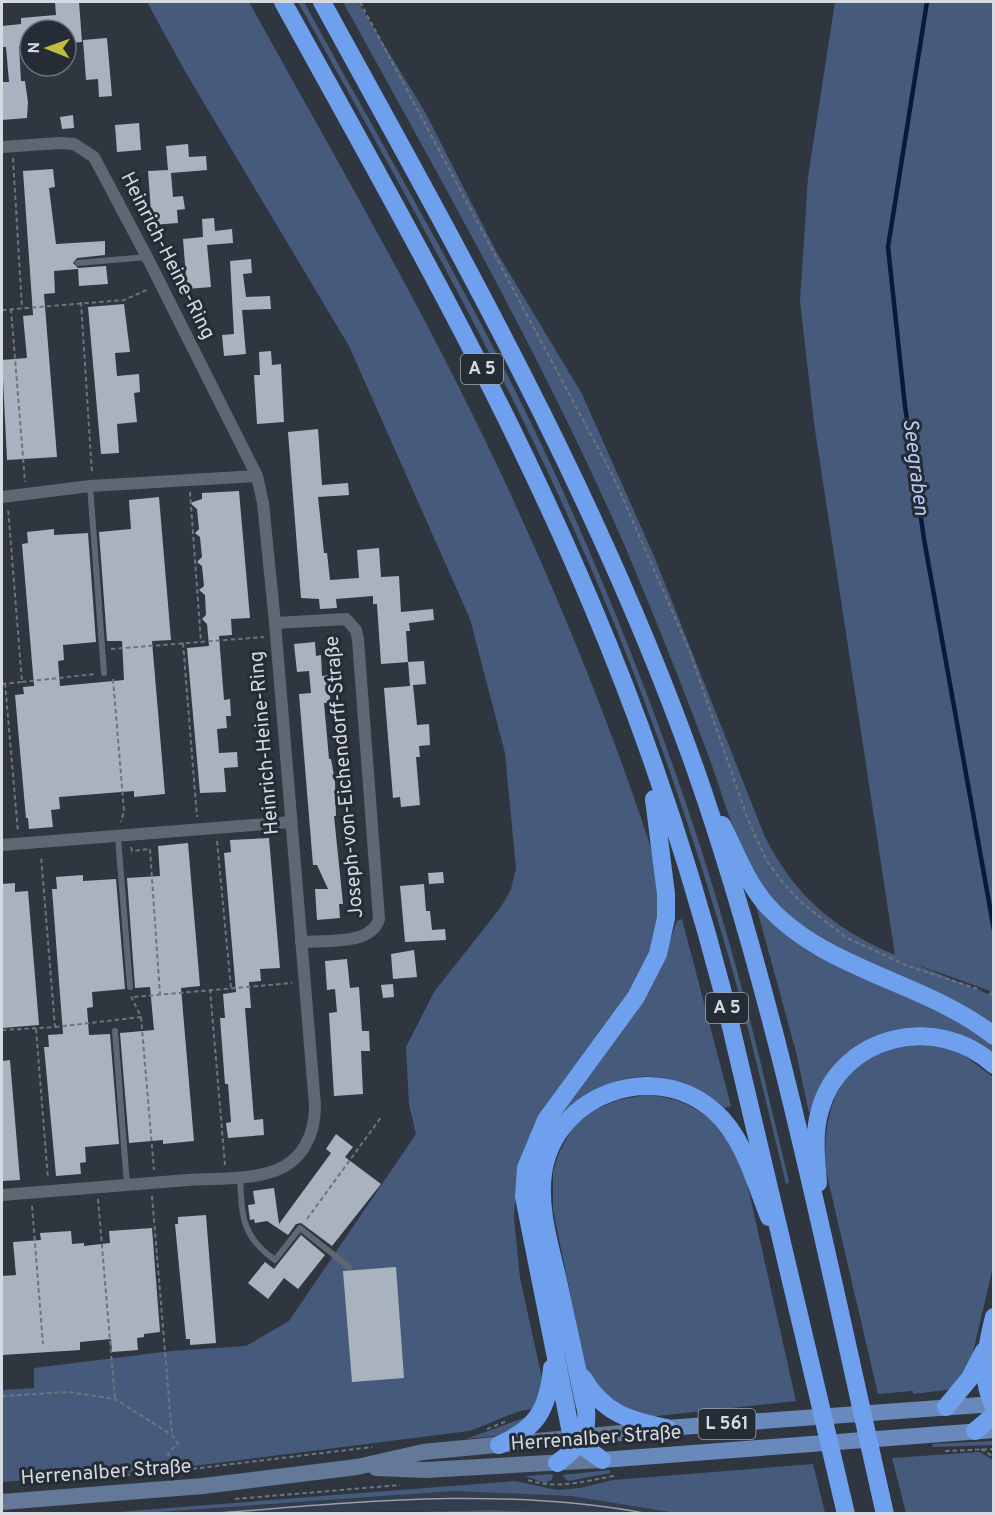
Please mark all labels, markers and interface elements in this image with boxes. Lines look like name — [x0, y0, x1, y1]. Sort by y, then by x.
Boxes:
north arrow — [18, 18, 78, 78]
text: N — [25, 42, 45, 54]
street label: Heinrich-Heine-Ring — [114, 168, 220, 344]
road number: A 5 — [461, 354, 503, 384]
water label: Seegraben — [896, 417, 934, 518]
street label: Joseph-von-Eichendorff-Straße — [320, 635, 370, 919]
street label: Heinrich-Heine-Ring — [244, 650, 286, 836]
road number: A 5 — [706, 993, 748, 1023]
road number: L 561 — [698, 1409, 756, 1439]
street label: Herrenalber Straße — [510, 1420, 682, 1458]
street label: Herrenalber Straße — [20, 1454, 192, 1492]

